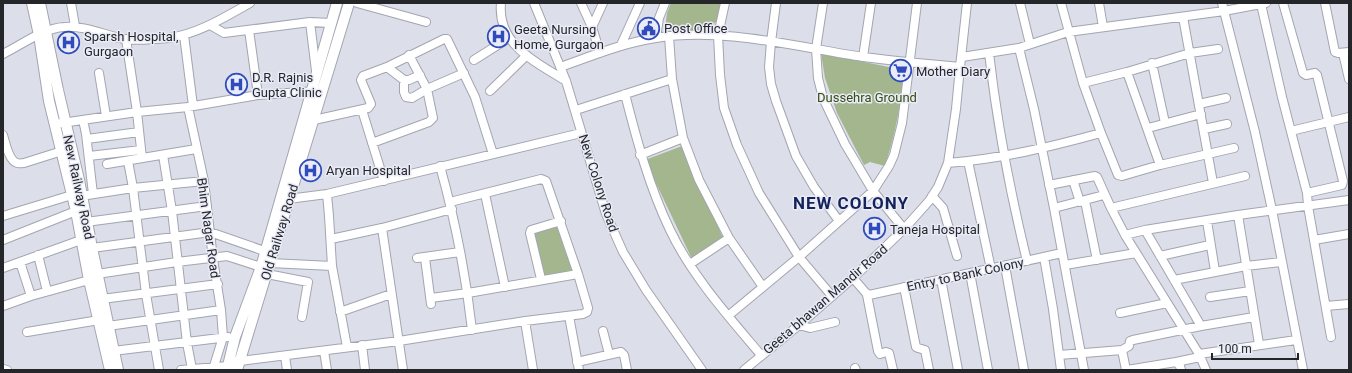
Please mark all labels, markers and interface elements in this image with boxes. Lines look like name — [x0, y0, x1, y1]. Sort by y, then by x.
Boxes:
public building icon: Post Office — [636, 15, 662, 41]
place label: Post Office — [664, 21, 728, 36]
place label: Geeta Nursing Home, Gurgaon — [514, 22, 604, 52]
hospital icon: Geeta Nursing Home, Gurgaon — [485, 23, 511, 49]
place label: Sparsh Hospital, Gurgaon — [84, 29, 179, 59]
hospital icon: Sparsh Hospital, Gurgaon — [55, 30, 81, 56]
supermarket icon: Mother Diary — [887, 58, 913, 84]
place label: Mother Diary — [916, 64, 990, 79]
place label: D.R. Rajnis Gupta Clinic — [252, 70, 322, 100]
hospital icon: D.R. Rajnis Gupta Clinic — [224, 71, 250, 97]
park label: Dussehra Ground — [817, 90, 917, 105]
street label: New Colony Road — [576, 132, 621, 234]
street label: New Railway Road — [60, 133, 97, 241]
hospital icon: Aryan Hospital — [298, 157, 324, 183]
place label: Aryan Hospital — [326, 163, 411, 178]
street label: Bhim Nagar Road — [194, 177, 223, 279]
street label: Old Railway Road — [258, 182, 301, 282]
district label: NEW COLONY — [793, 193, 909, 213]
hospital icon: Taneja Hospital — [861, 216, 887, 242]
place label: Taneja Hospital — [890, 222, 980, 237]
street label: Geeta bhawan Mandir Road — [760, 241, 890, 357]
street label: Entry to Bank Colony — [905, 255, 1025, 294]
scale bar — [1212, 335, 1298, 361]
text: 100 m — [1218, 342, 1252, 356]

